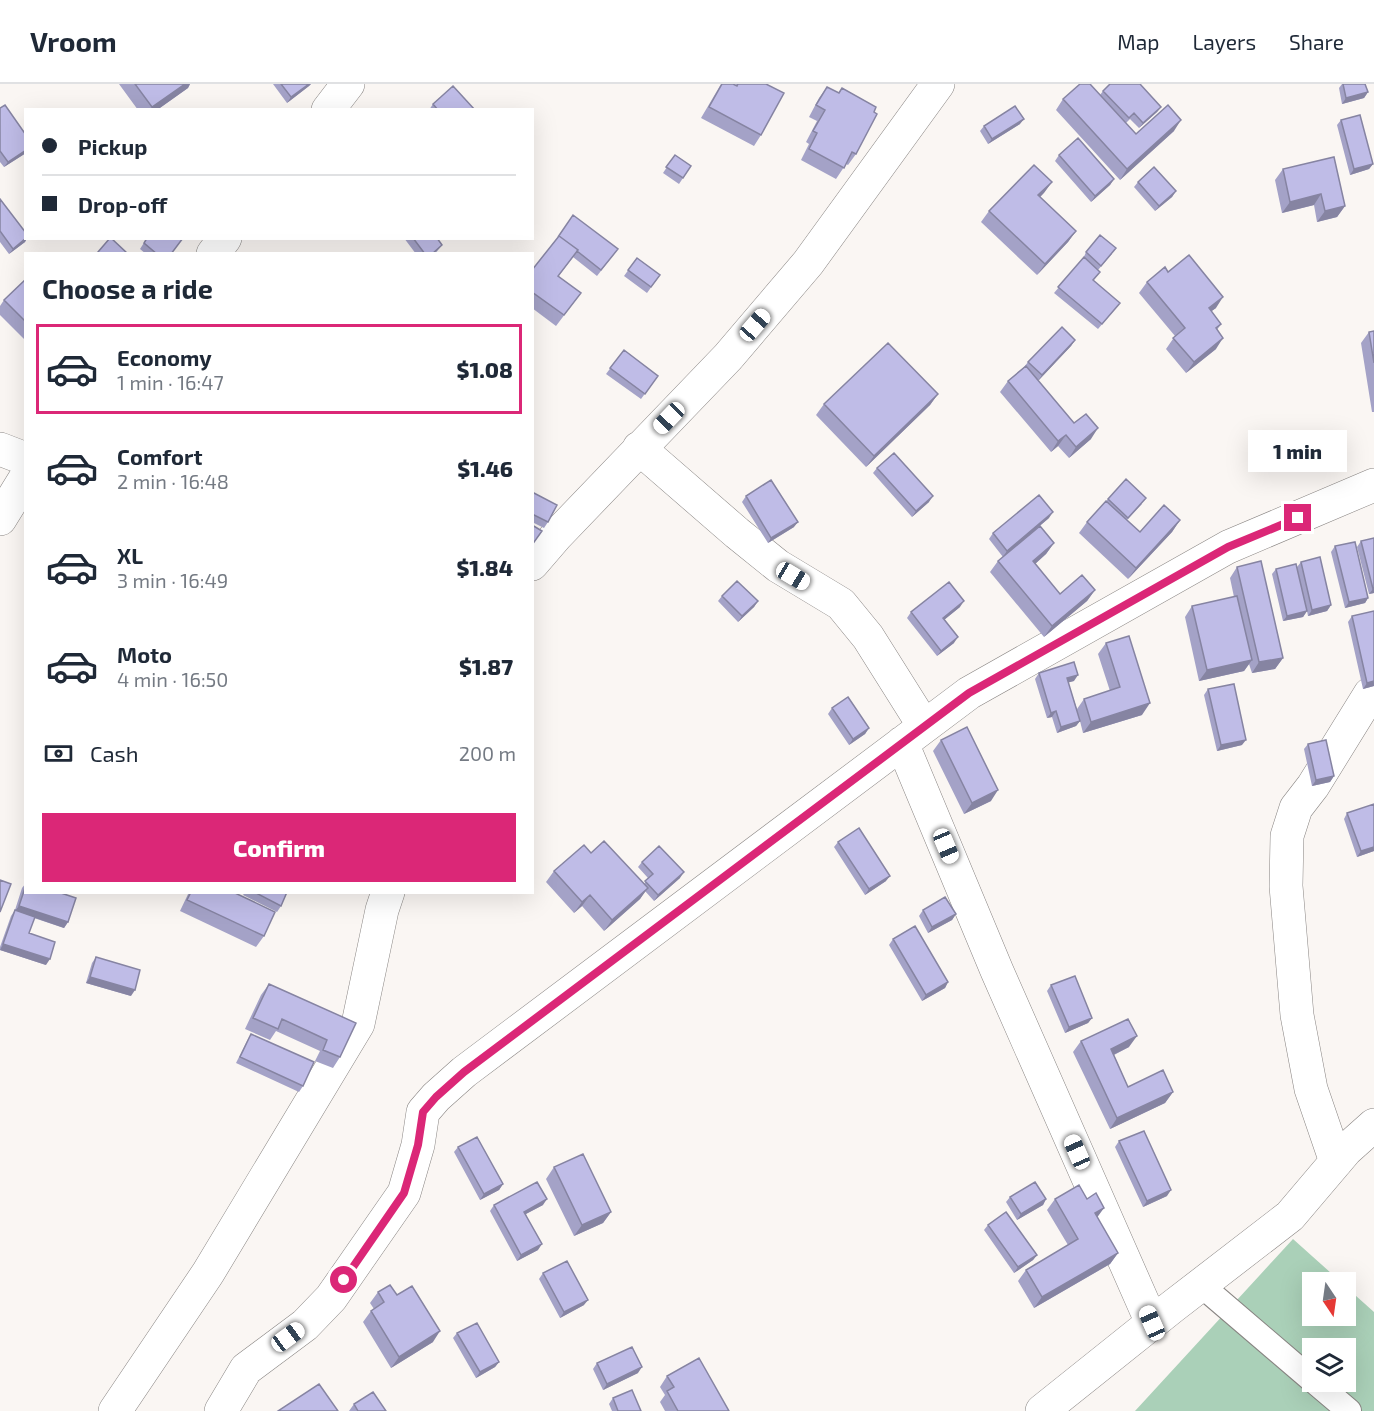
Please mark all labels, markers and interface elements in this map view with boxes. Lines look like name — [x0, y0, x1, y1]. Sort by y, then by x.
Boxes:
text: Vroom — [30, 24, 117, 58]
text: Map — [1117, 29, 1159, 54]
text: Layers — [1192, 29, 1256, 54]
text: Share — [1289, 29, 1344, 54]
text: Pickup — [78, 133, 147, 159]
text: Drop-off — [78, 191, 167, 217]
text: Choose a ride — [42, 272, 213, 304]
car — [736, 306, 774, 344]
icon: car — [45, 342, 99, 396]
text: Economy — [117, 344, 212, 370]
text: $1.08 — [456, 356, 513, 382]
text: 1 min · 16:47 — [117, 370, 224, 394]
car — [650, 399, 688, 437]
callout: 1 min — [1248, 431, 1348, 473]
text: 1 min — [1273, 439, 1322, 463]
icon: car — [45, 441, 99, 495]
text: Comfort — [117, 443, 202, 469]
text: $1.46 — [457, 455, 513, 481]
text: 2 min · 16:48 — [117, 469, 229, 493]
route end — [1284, 504, 1311, 531]
icon: car — [45, 540, 99, 594]
text: XL — [117, 542, 143, 568]
text: $1.84 — [456, 554, 513, 580]
car — [773, 559, 813, 593]
text: 3 min · 16:49 — [117, 568, 228, 592]
icon: car — [45, 639, 99, 693]
text: Moto — [117, 641, 172, 667]
text: $1.87 — [459, 653, 513, 679]
text: 4 min · 16:50 — [117, 667, 228, 691]
icon: cash — [42, 737, 75, 770]
text: Cash — [90, 740, 139, 766]
text: 200 m — [459, 741, 516, 765]
button: Confirm — [42, 813, 516, 882]
car — [931, 826, 961, 866]
car — [1061, 1132, 1093, 1172]
route start — [330, 1266, 357, 1293]
north arrow — [1302, 1272, 1356, 1326]
map controls — [1302, 1272, 1356, 1392]
car — [1136, 1303, 1168, 1343]
car — [268, 1319, 308, 1355]
button: layers — [1302, 1338, 1356, 1392]

